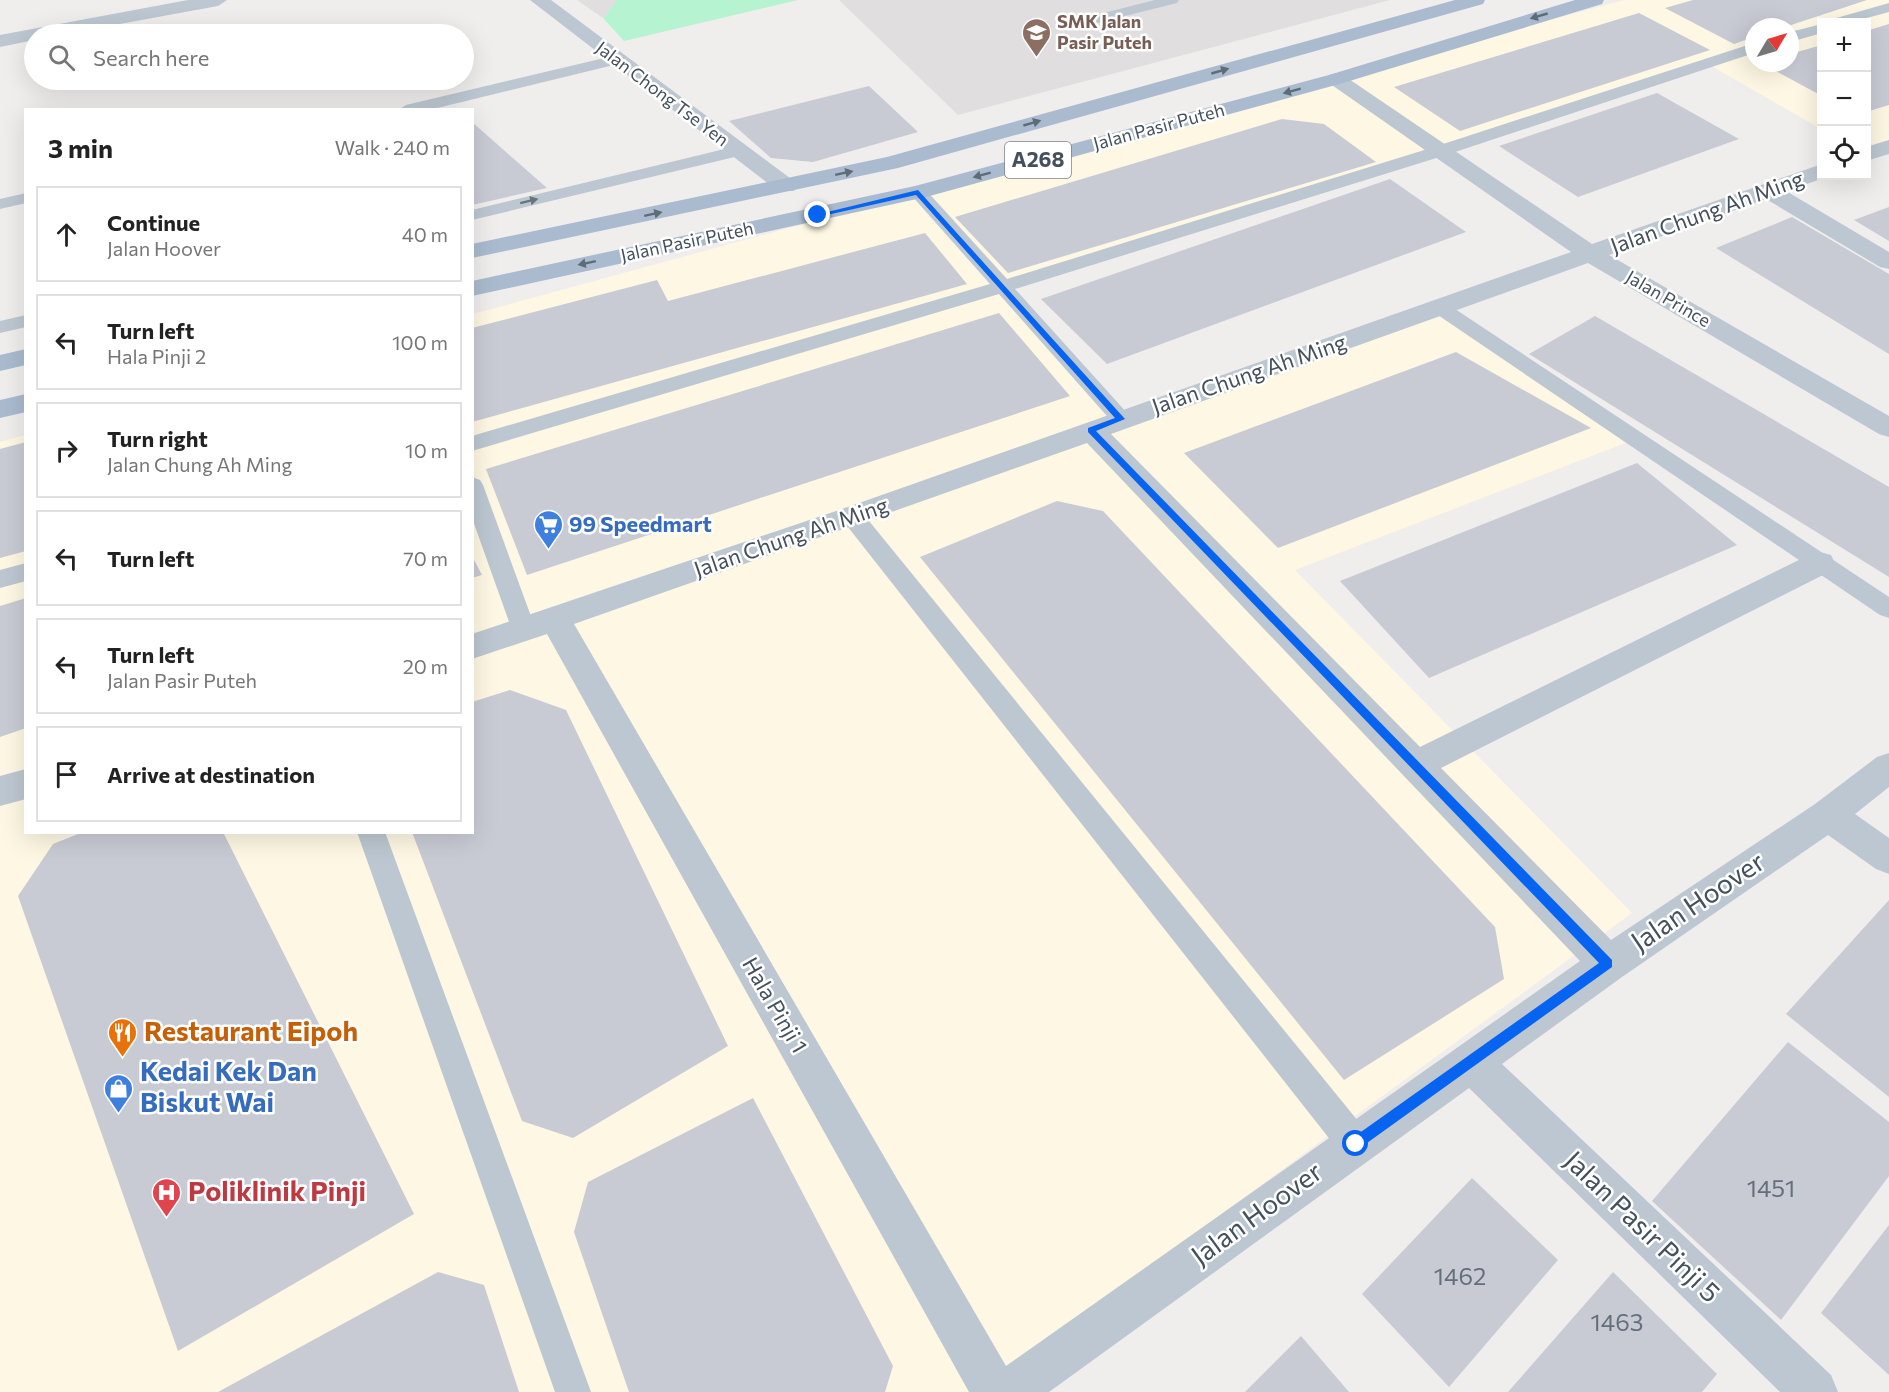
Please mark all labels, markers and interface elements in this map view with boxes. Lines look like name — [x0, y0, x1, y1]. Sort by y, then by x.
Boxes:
place label: SMK Jalan Pasir Puteh — [1057, 10, 1152, 53]
one-way arrow — [1530, 12, 1548, 21]
school or university icon: SMK Jalan Pasir Puteh — [1020, 16, 1052, 58]
north arrow — [1745, 18, 1799, 72]
map controls — [1817, 18, 1871, 180]
button: + — [1817, 18, 1871, 72]
search box — [24, 24, 474, 90]
street label: Jalan Chong Tse Yen — [592, 36, 733, 150]
icon: search — [45, 41, 78, 74]
text: Search here — [93, 44, 209, 71]
one-way arrow — [1211, 66, 1229, 75]
button: − — [1817, 72, 1871, 126]
one-way arrow — [1283, 87, 1301, 96]
street label: Jalan Pasir Puteh — [1091, 98, 1227, 154]
one-way arrow — [1023, 118, 1041, 128]
button: locate — [1817, 126, 1871, 180]
text: 3 min — [48, 132, 113, 163]
text: Walk · 240 m — [335, 135, 450, 159]
road number: A268 — [1005, 142, 1071, 178]
street label: Jalan Chung Ah Ming — [1606, 164, 1807, 259]
one-way arrow — [835, 168, 854, 177]
one-way arrow — [973, 171, 991, 180]
one-way arrow — [520, 196, 539, 206]
route end — [804, 201, 830, 227]
one-way arrow — [644, 208, 662, 218]
text: Continue — [107, 209, 200, 236]
street label: Jalan Pasir Puteh — [618, 216, 755, 266]
icon: ahead — [50, 218, 83, 251]
text: 40 m — [402, 222, 448, 246]
text: Jalan Hoover — [107, 236, 221, 260]
one-way arrow — [577, 259, 596, 268]
street label: Jalan Prince — [1622, 265, 1715, 331]
text: Turn left — [107, 317, 194, 344]
icon: left — [50, 326, 83, 359]
street label: Jalan Chung Ah Ming — [1148, 328, 1350, 419]
text: 100 m — [392, 330, 448, 354]
text: Hala Pinji 2 — [107, 344, 206, 368]
text: Turn right — [107, 425, 208, 452]
icon: right — [50, 434, 83, 467]
text: 10 m — [405, 438, 448, 462]
text: Jalan Chung Ah Ming — [107, 452, 292, 476]
street label: Jalan Chung Ah Ming — [690, 491, 892, 582]
supermarket icon: 99 Speedmart — [532, 508, 564, 550]
place label: 99 Speedmart — [569, 510, 712, 537]
icon: left — [50, 542, 83, 575]
text: Turn left — [107, 545, 194, 572]
text: 70 m — [403, 546, 448, 570]
text: Turn left — [107, 641, 194, 668]
icon: left — [50, 650, 83, 683]
text: 20 m — [403, 654, 448, 678]
text: Jalan Pasir Puteh — [107, 668, 257, 692]
icon: arrive — [50, 758, 83, 791]
text: Arrive at destination — [107, 761, 315, 788]
street label: Jalan Hoover — [1624, 844, 1770, 958]
street label: Hala Pinji 1 — [737, 952, 814, 1058]
place label: Restaurant Eipoh — [144, 1014, 358, 1047]
restaurant icon: Restaurant Eipoh — [107, 1016, 139, 1058]
place label: Kedai Kek Dan Biskut Wai — [140, 1054, 317, 1118]
shop icon: Kedai Kek Dan Biskut Wai — [103, 1072, 135, 1114]
route start — [1342, 1130, 1368, 1156]
street label: Jalan Pasir Pinji 5 — [1558, 1143, 1728, 1309]
street label: Jalan Hoover — [1184, 1154, 1328, 1271]
house number: 1451 — [1747, 1173, 1795, 1202]
place label: Poliklinik Pinji — [188, 1174, 366, 1207]
hospital icon: Poliklinik Pinji — [151, 1176, 183, 1218]
house number: 1462 — [1434, 1261, 1486, 1290]
house number: 1463 — [1591, 1307, 1643, 1336]

